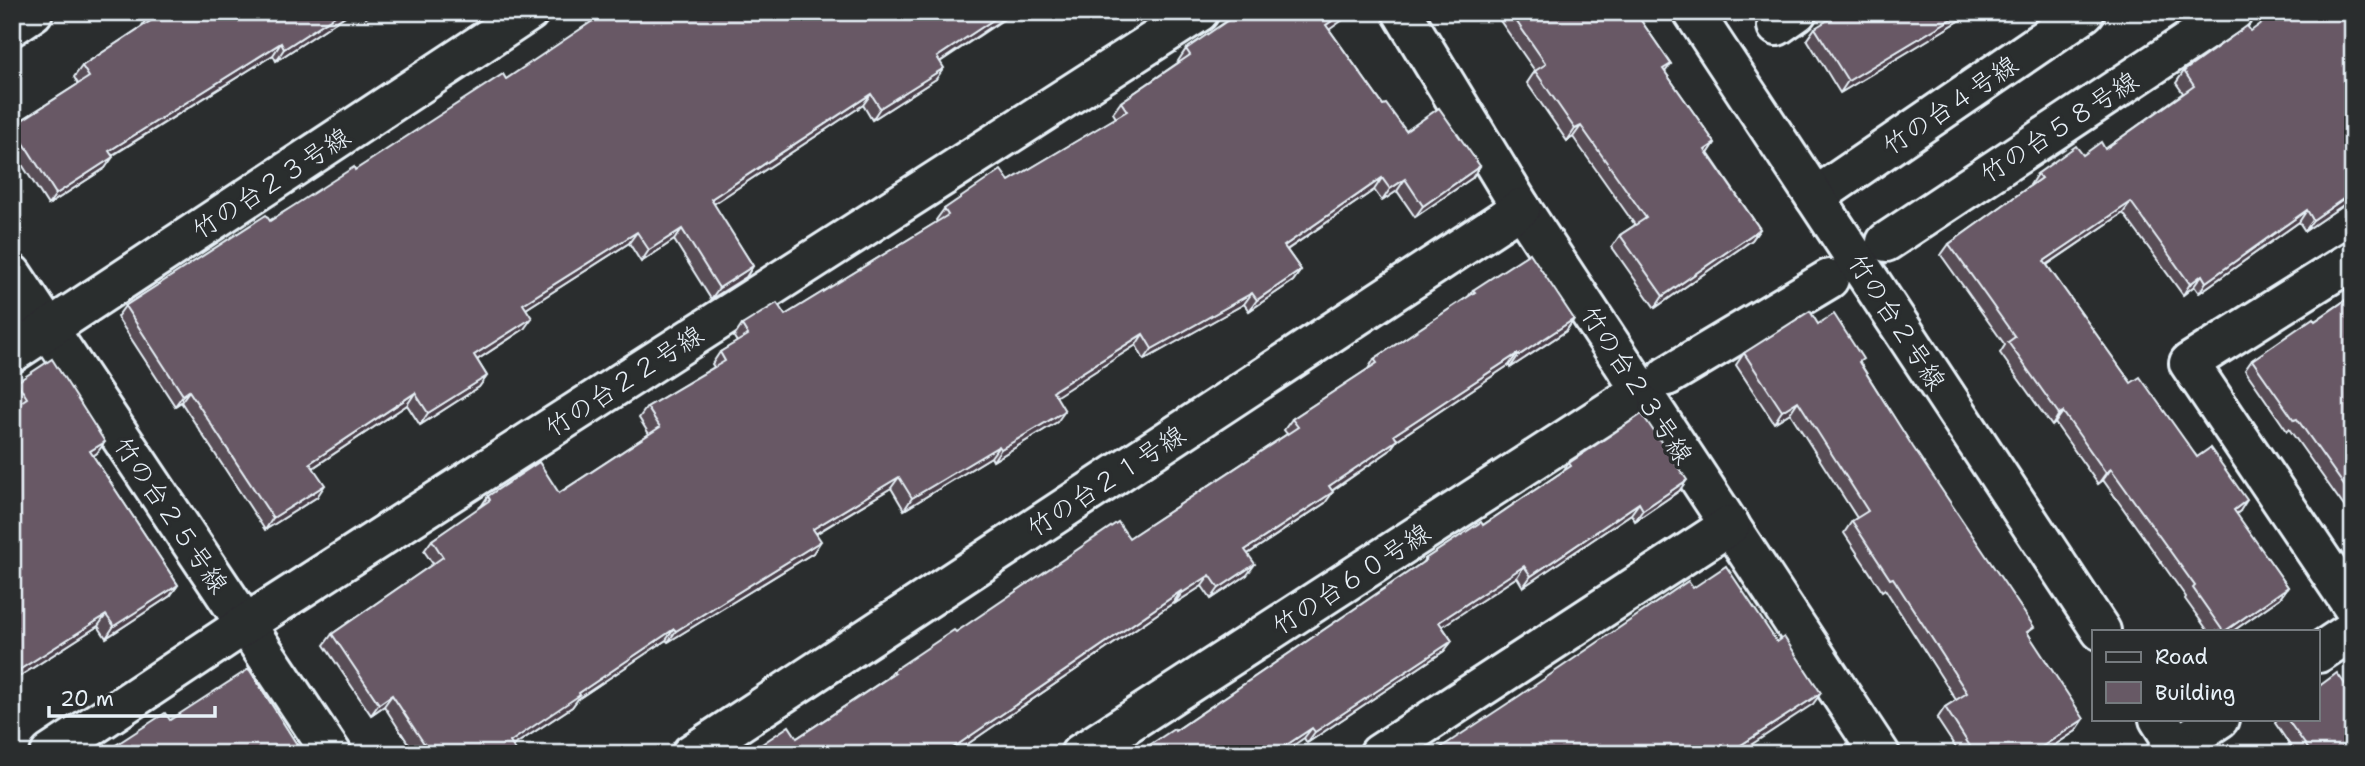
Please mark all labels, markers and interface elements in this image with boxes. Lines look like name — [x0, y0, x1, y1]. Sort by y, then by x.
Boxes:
street label: 竹の台４号線 — [1875, 46, 2024, 163]
street label: 竹の台５８号線 — [1973, 62, 2145, 191]
street label: 竹の台２３号線 — [185, 118, 357, 247]
street label: 竹の台２号線 — [1840, 247, 1955, 397]
street label: 竹の台２３号線 — [1573, 299, 1702, 471]
street label: 竹の台２２号線 — [538, 316, 710, 445]
street label: 竹の台２１号線 — [1020, 416, 1192, 545]
street label: 竹の台２５号線 — [106, 429, 237, 600]
street label: 竹の台６０号線 — [1265, 514, 1437, 643]
legend — [2092, 630, 2320, 720]
text: Road — [2155, 643, 2208, 671]
scale bar — [49, 675, 215, 719]
text: Building — [2155, 679, 2235, 707]
text: 20 m — [60, 685, 114, 713]

